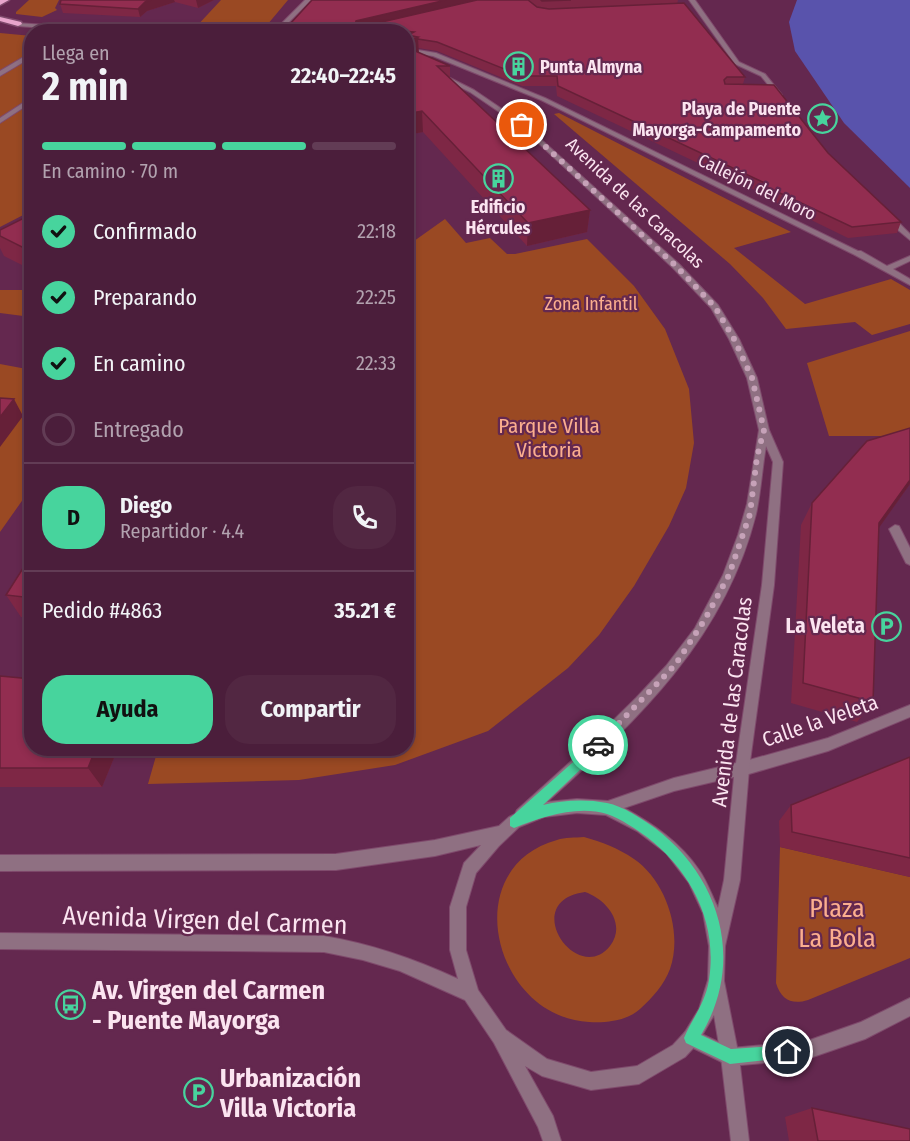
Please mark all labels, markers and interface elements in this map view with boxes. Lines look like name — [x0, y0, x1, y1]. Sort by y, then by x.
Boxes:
text: Llega en — [42, 41, 110, 65]
building icon: Punta Almyna — [503, 51, 535, 83]
place label: Punta Almyna — [540, 56, 642, 78]
text: 22:40–22:45 — [291, 62, 396, 89]
text: 2 min — [42, 64, 128, 110]
place label: Playa de Puente Mayorga-Campamento — [632, 98, 801, 141]
pin — [496, 99, 547, 150]
place icon: Playa de Puente Mayorga-Campamento — [806, 103, 838, 135]
icon: bag — [505, 108, 538, 141]
street label: Avenida de las Caracolas — [561, 133, 709, 273]
street label: Callejón del Moro — [694, 149, 820, 225]
text: En camino · 70 m — [42, 159, 178, 183]
building icon: Edificio Hércules — [482, 162, 514, 194]
place label: Edificio Hércules — [466, 196, 531, 239]
icon: check — [42, 215, 75, 248]
text: Confirmado — [93, 218, 197, 245]
text: 22:18 — [357, 219, 396, 243]
icon: check — [42, 281, 75, 314]
text: Preparando — [93, 284, 197, 311]
text: 22:25 — [356, 285, 396, 309]
park label: Zona Infantil — [545, 293, 638, 315]
icon: check — [42, 347, 75, 380]
text: En camino — [93, 350, 185, 377]
text: 22:33 — [356, 351, 396, 375]
park label: Parque Villa Victoria — [498, 413, 600, 463]
text: Entregado — [93, 416, 184, 443]
button: phone — [333, 486, 396, 549]
text: Diego — [120, 492, 172, 519]
text: D — [67, 504, 80, 531]
text: Repartidor · 4.4 — [120, 519, 244, 543]
street label: Avenida de las Caracolas — [706, 595, 758, 809]
text: Pedido #4863 — [42, 597, 162, 624]
text: 35.21 € — [334, 597, 396, 624]
parking icon: La Veleta — [870, 610, 902, 642]
place label: La Veleta — [785, 613, 865, 639]
button: Ayuda — [42, 675, 213, 744]
button: Compartir — [225, 675, 396, 744]
street label: Calle la Veleta — [759, 689, 881, 753]
courier — [568, 715, 628, 775]
icon: car — [582, 729, 615, 762]
park label: Plaza La Bola — [798, 893, 876, 954]
street label: Avenida Virgen del Carmen — [62, 900, 348, 941]
place label: Av. Virgen del Carmen - Puente Mayorga — [91, 975, 325, 1036]
bus stop icon: Av. Virgen del Carmen - Puente Mayorga — [55, 989, 87, 1021]
pin — [762, 1026, 813, 1077]
icon: home — [771, 1035, 804, 1068]
place label: Urbanización Villa Victoria — [219, 1063, 361, 1124]
parking icon: Urbanización Villa Victoria — [183, 1077, 215, 1109]

